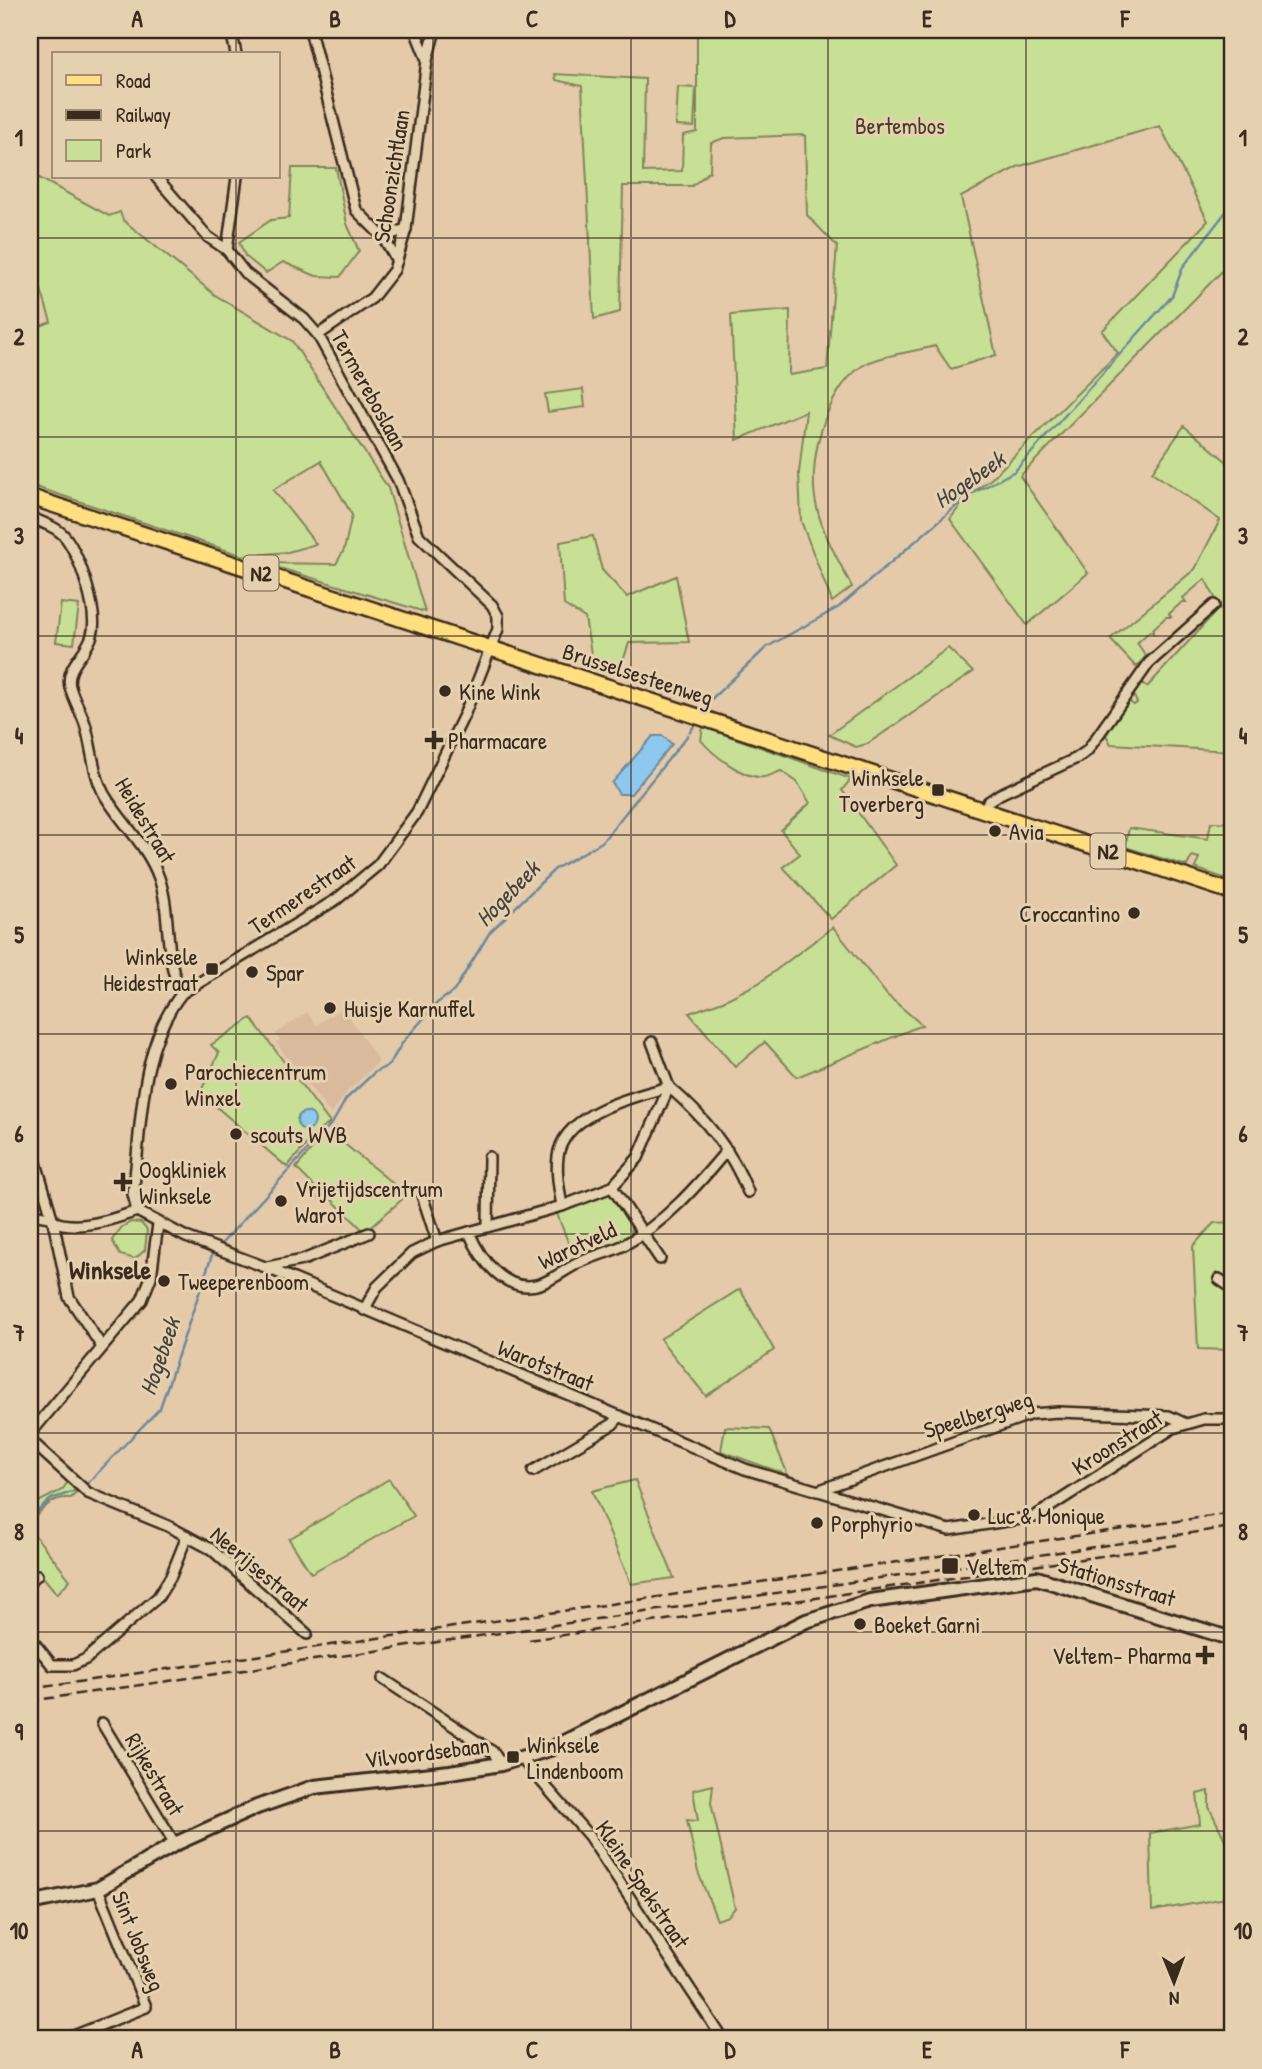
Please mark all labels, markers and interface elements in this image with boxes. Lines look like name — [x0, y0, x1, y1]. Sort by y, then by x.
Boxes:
text: A — [131, 3, 143, 34]
text: B — [329, 3, 341, 34]
text: C — [526, 3, 538, 34]
text: D — [725, 3, 737, 34]
text: E — [922, 3, 933, 34]
text: F — [1120, 3, 1131, 34]
legend — [52, 52, 280, 178]
text: Road — [116, 66, 150, 95]
text: Railway — [116, 100, 171, 129]
street label: Schoonzichtlaan — [365, 107, 417, 245]
park label: Bertembos — [855, 110, 945, 141]
text: 1 — [15, 122, 23, 153]
text: 1 — [1239, 122, 1247, 153]
text: Park — [116, 136, 151, 165]
text: 2 — [14, 321, 25, 352]
text: 2 — [1238, 321, 1249, 352]
street label: Termereboslaan — [324, 324, 416, 456]
water label: Hogebeek — [927, 442, 1013, 516]
text: 3 — [14, 520, 24, 551]
text: 3 — [1238, 520, 1248, 551]
road number: N2 — [244, 556, 278, 590]
street label: Brusselsesteenweg — [559, 635, 717, 713]
place label: Kine Wink — [459, 676, 541, 707]
marker: Kine Wink — [437, 683, 453, 699]
text: 4 — [15, 720, 24, 751]
text: 4 — [1239, 720, 1248, 751]
place label: Pharmacare — [448, 725, 547, 756]
marker: Pharmacare — [426, 732, 442, 748]
place label: Winksele Toverberg — [839, 762, 924, 819]
street label: Heidestraat — [108, 771, 184, 870]
marker: Winksele Toverberg — [930, 782, 946, 798]
place label: Avia — [1009, 816, 1044, 847]
marker: Avia — [987, 823, 1003, 839]
road number: N2 — [1090, 834, 1126, 868]
street label: Termerestraat — [242, 846, 363, 941]
water label: Hogebeek — [468, 852, 548, 934]
place label: Croccantino — [1019, 898, 1120, 929]
marker: Croccantino — [1126, 905, 1142, 921]
text: 5 — [14, 919, 24, 950]
text: 5 — [1238, 919, 1248, 950]
place label: Winksele Heidestraat — [103, 941, 199, 998]
place label: Spar — [266, 957, 304, 988]
marker: Winksele Heidestraat — [204, 961, 220, 977]
marker: Spar — [244, 964, 260, 980]
place label: Huisje Karnuffel — [344, 993, 476, 1024]
marker: Huisje Karnuffel — [322, 1000, 338, 1016]
place label: Parochiecentrum Winxel — [185, 1056, 326, 1113]
marker: Parochiecentrum Winxel — [163, 1076, 179, 1092]
text: 6 — [14, 1118, 24, 1149]
text: 6 — [1238, 1118, 1248, 1149]
place label: scouts WVB — [250, 1119, 347, 1150]
marker: scouts WVB — [228, 1126, 244, 1142]
place label: Oogkliniek Winksele — [139, 1154, 227, 1211]
marker: Oogkliniek Winksele — [113, 1172, 133, 1192]
place label: Vrijetijdscentrum Warot — [295, 1173, 443, 1230]
marker: Vrijetijdscentrum Warot — [273, 1193, 289, 1209]
street label: Warotveld — [533, 1213, 621, 1277]
district label: Winksele — [69, 1252, 152, 1287]
place label: Tweeperenboom — [178, 1266, 309, 1297]
marker: Tweeperenboom — [156, 1273, 172, 1289]
water label: Hogebeek — [131, 1311, 189, 1399]
text: 7 — [12, 1317, 25, 1348]
text: 7 — [1236, 1317, 1249, 1348]
street label: Warotstraat — [493, 1332, 600, 1399]
street label: Speelbergweg — [920, 1383, 1036, 1445]
street label: Kroonstraat — [1066, 1401, 1169, 1482]
place label: Luc & Monique — [988, 1500, 1105, 1531]
marker: Luc & Monique — [966, 1507, 982, 1523]
place label: Porphyrio — [831, 1508, 913, 1539]
marker: Porphyrio — [809, 1515, 825, 1531]
text: 8 — [14, 1516, 24, 1547]
text: 8 — [1238, 1516, 1248, 1547]
street label: Neerijsestraat — [204, 1519, 317, 1620]
street label: Stationsstraat — [1055, 1549, 1180, 1614]
place label: Veltem — [966, 1551, 1027, 1582]
marker: Veltem — [940, 1556, 960, 1576]
place label: Boeket Garni — [874, 1609, 980, 1640]
marker: Boeket Garni — [852, 1616, 868, 1632]
place label: Veltem- Pharma — [1052, 1640, 1191, 1671]
marker: Veltem- Pharma — [1197, 1647, 1213, 1663]
text: 9 — [15, 1716, 24, 1747]
text: 9 — [1239, 1716, 1248, 1747]
street label: Rijkestraat — [118, 1727, 192, 1822]
street label: Vilvoordsebaan — [363, 1729, 491, 1775]
place label: Winksele Lindenboom — [527, 1729, 623, 1786]
marker: Winksele Lindenboom — [505, 1749, 521, 1765]
street label: Kleine Spekstraat — [589, 1814, 698, 1955]
street label: Sint Jobsweg — [105, 1886, 173, 1996]
text: 10 — [10, 1915, 28, 1946]
text: 10 — [1234, 1915, 1252, 1946]
north arrow — [1140, 1946, 1210, 2016]
text: N — [1169, 1986, 1180, 2012]
text: A — [131, 2034, 143, 2065]
text: B — [329, 2034, 341, 2065]
text: C — [526, 2034, 538, 2065]
text: D — [725, 2034, 737, 2065]
text: E — [922, 2034, 933, 2065]
text: F — [1120, 2034, 1131, 2065]

